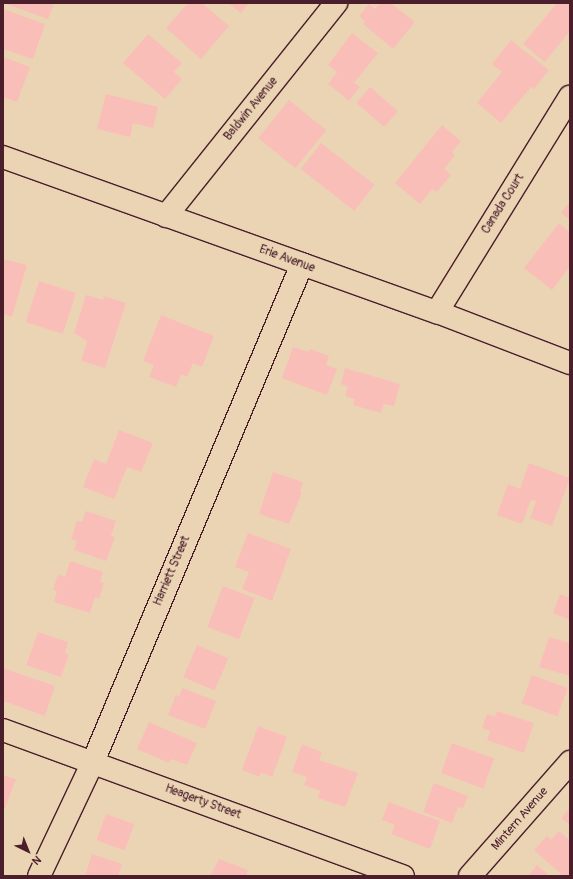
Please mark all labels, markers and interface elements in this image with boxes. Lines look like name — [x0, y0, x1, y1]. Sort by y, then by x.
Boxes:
street label: Baldwin Avenue — [221, 74, 281, 144]
street label: Canada Court — [479, 171, 527, 237]
street label: Erie Avenue — [257, 242, 317, 276]
street label: Harriett Street — [151, 534, 193, 608]
street label: Heagerty Street — [163, 782, 243, 822]
street label: Mintern Avenue — [489, 785, 551, 853]
north arrow — [8, 831, 48, 871]
text: N — [29, 853, 44, 867]

